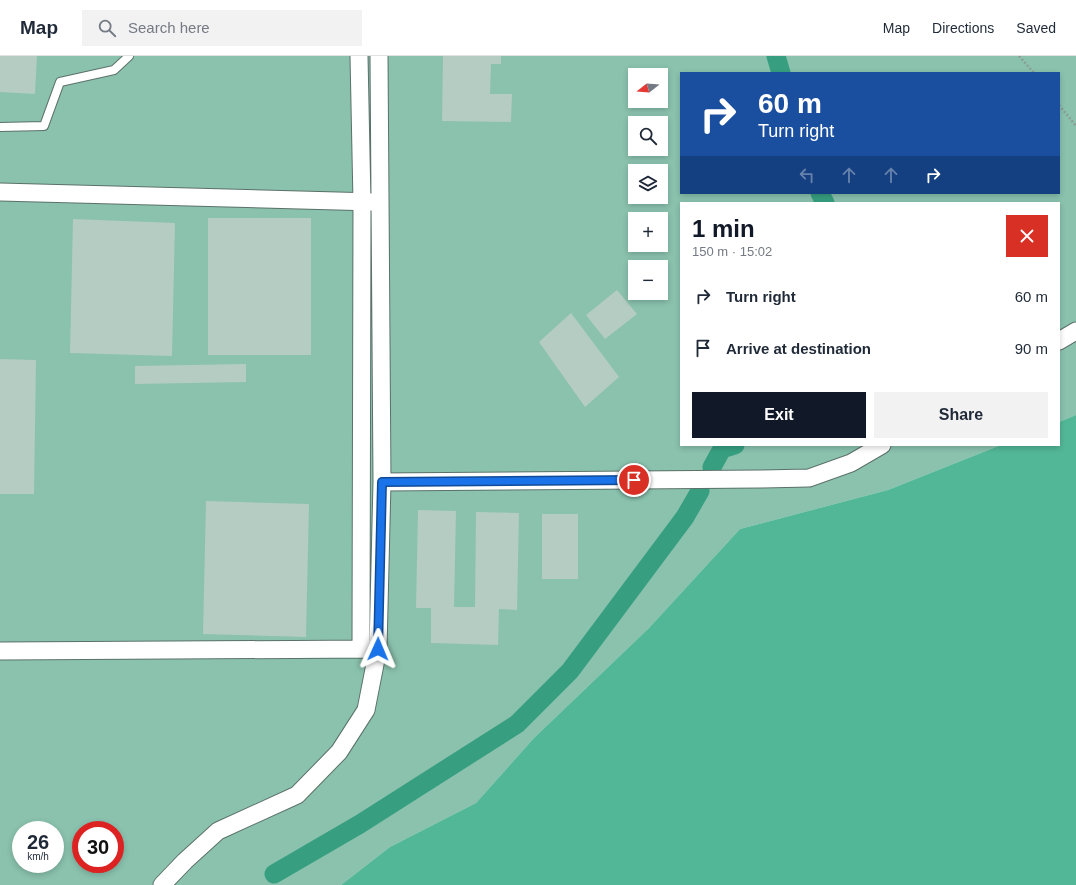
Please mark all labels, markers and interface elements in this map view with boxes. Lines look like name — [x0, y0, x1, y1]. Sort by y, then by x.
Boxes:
search box — [82, 10, 362, 46]
text: Map — [20, 17, 58, 38]
icon: search — [96, 17, 118, 39]
text: Search here — [128, 19, 210, 36]
text: Map — [883, 20, 910, 36]
text: Directions — [932, 20, 994, 36]
text: Saved — [1016, 20, 1056, 36]
north arrow — [628, 68, 668, 108]
map controls — [628, 68, 668, 300]
icon: right — [692, 88, 744, 140]
text: 60 m — [758, 88, 822, 119]
button: search — [628, 116, 668, 156]
text: Turn right — [758, 121, 834, 141]
button: layers — [628, 164, 668, 204]
icon: left — [796, 164, 818, 186]
icon: ahead — [838, 164, 860, 186]
icon: ahead — [880, 164, 902, 186]
icon: right — [922, 164, 944, 186]
button: + — [628, 212, 668, 252]
text: 1 min — [692, 215, 755, 242]
button: close — [1006, 215, 1048, 257]
text: 150 m · 15:02 — [692, 244, 772, 259]
button: − — [628, 260, 668, 300]
icon: right — [692, 285, 714, 307]
text: Turn right — [726, 288, 796, 305]
text: 60 m — [1015, 288, 1048, 305]
icon: arrive — [692, 337, 714, 359]
text: Arrive at destination — [726, 340, 871, 357]
text: 90 m — [1015, 340, 1048, 357]
button: Exit — [692, 392, 866, 438]
button: Share — [874, 392, 1048, 438]
pin — [617, 463, 651, 497]
icon: arrive — [623, 469, 645, 491]
position arrow — [357, 628, 399, 670]
speed limit sign: 30 — [72, 821, 124, 873]
text: 26 — [27, 831, 49, 853]
text: km/h — [27, 851, 49, 862]

